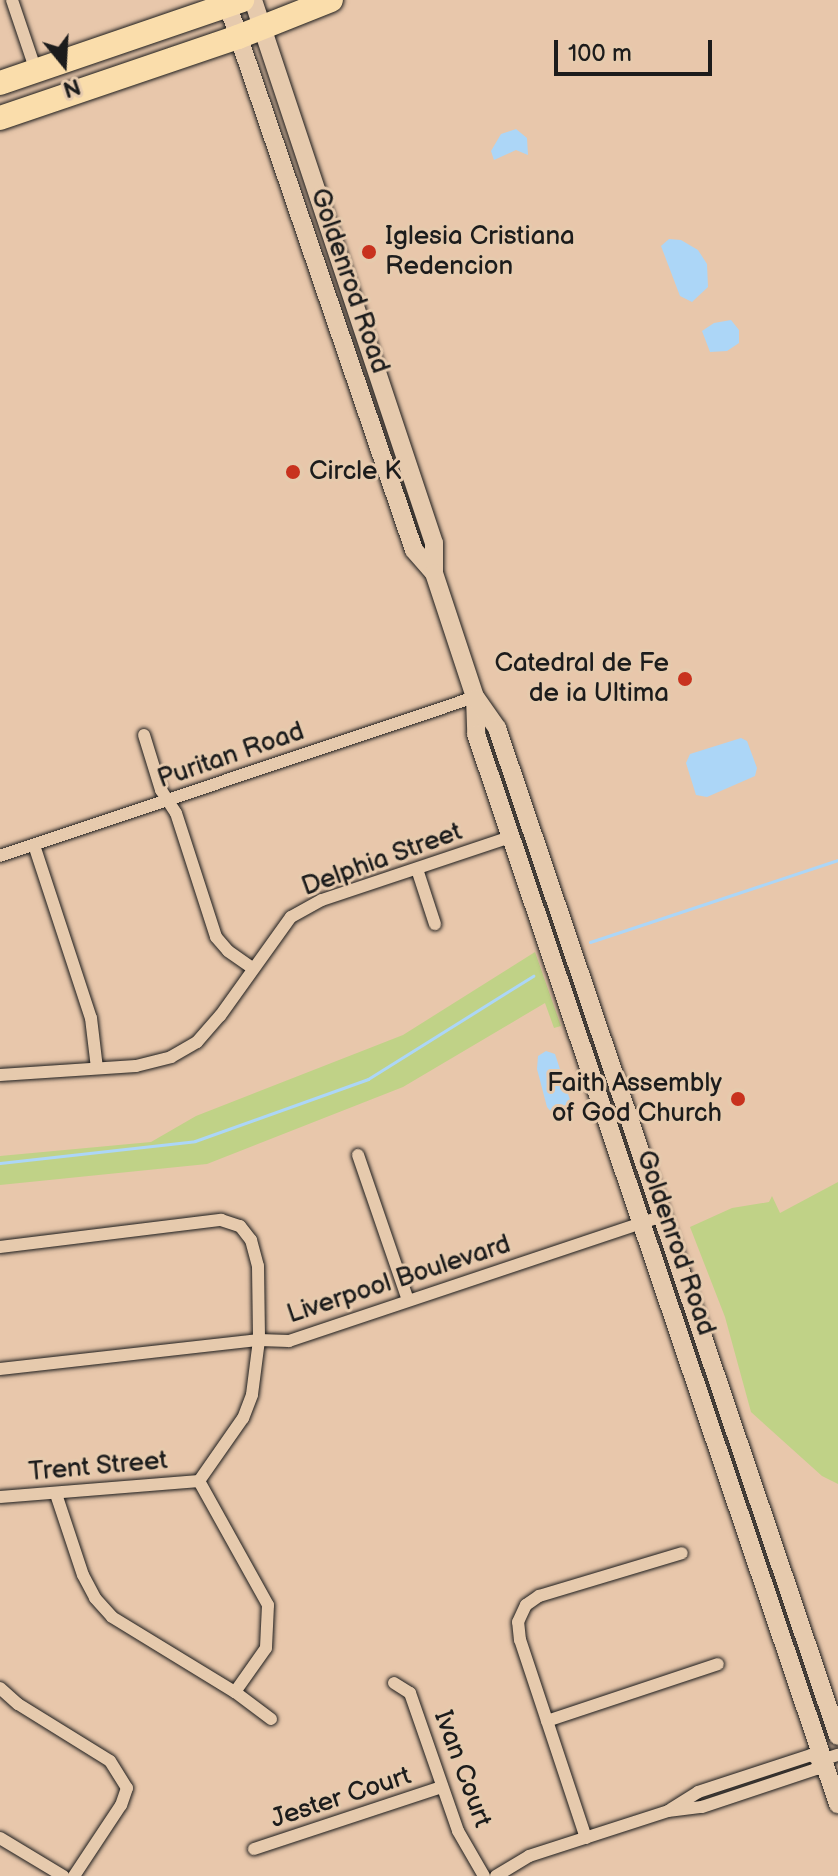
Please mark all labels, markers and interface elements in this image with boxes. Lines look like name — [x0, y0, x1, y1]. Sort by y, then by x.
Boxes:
north arrow — [24, 24, 104, 104]
scale bar — [558, 24, 716, 74]
text: 100 m — [568, 39, 632, 68]
text: N — [60, 72, 84, 103]
street label: Goldenrod Road — [303, 185, 395, 377]
place label: Iglesia Cristiana Redencion — [385, 221, 575, 282]
marker: Iglesia Cristiana Redencion — [360, 243, 378, 261]
place label: Circle K — [309, 456, 401, 488]
marker: Circle K — [284, 463, 302, 481]
place label: Catedral de Fe de ia Ultima — [494, 648, 669, 710]
marker: Catedral de Fe de ia Ultima — [676, 670, 694, 688]
street label: Puritan Road — [154, 716, 308, 796]
street label: Delphia Street — [298, 817, 466, 903]
place label: Faith Assembly of God Church — [547, 1068, 722, 1130]
marker: Faith Assembly of God Church — [729, 1090, 747, 1108]
street label: Goldenrod Road — [629, 1147, 721, 1339]
street label: Liverpool Boulevard — [283, 1229, 515, 1331]
street label: Trent Street — [27, 1445, 169, 1489]
street label: Ivan Court — [427, 1706, 497, 1832]
street label: Jester Court — [267, 1761, 415, 1835]

